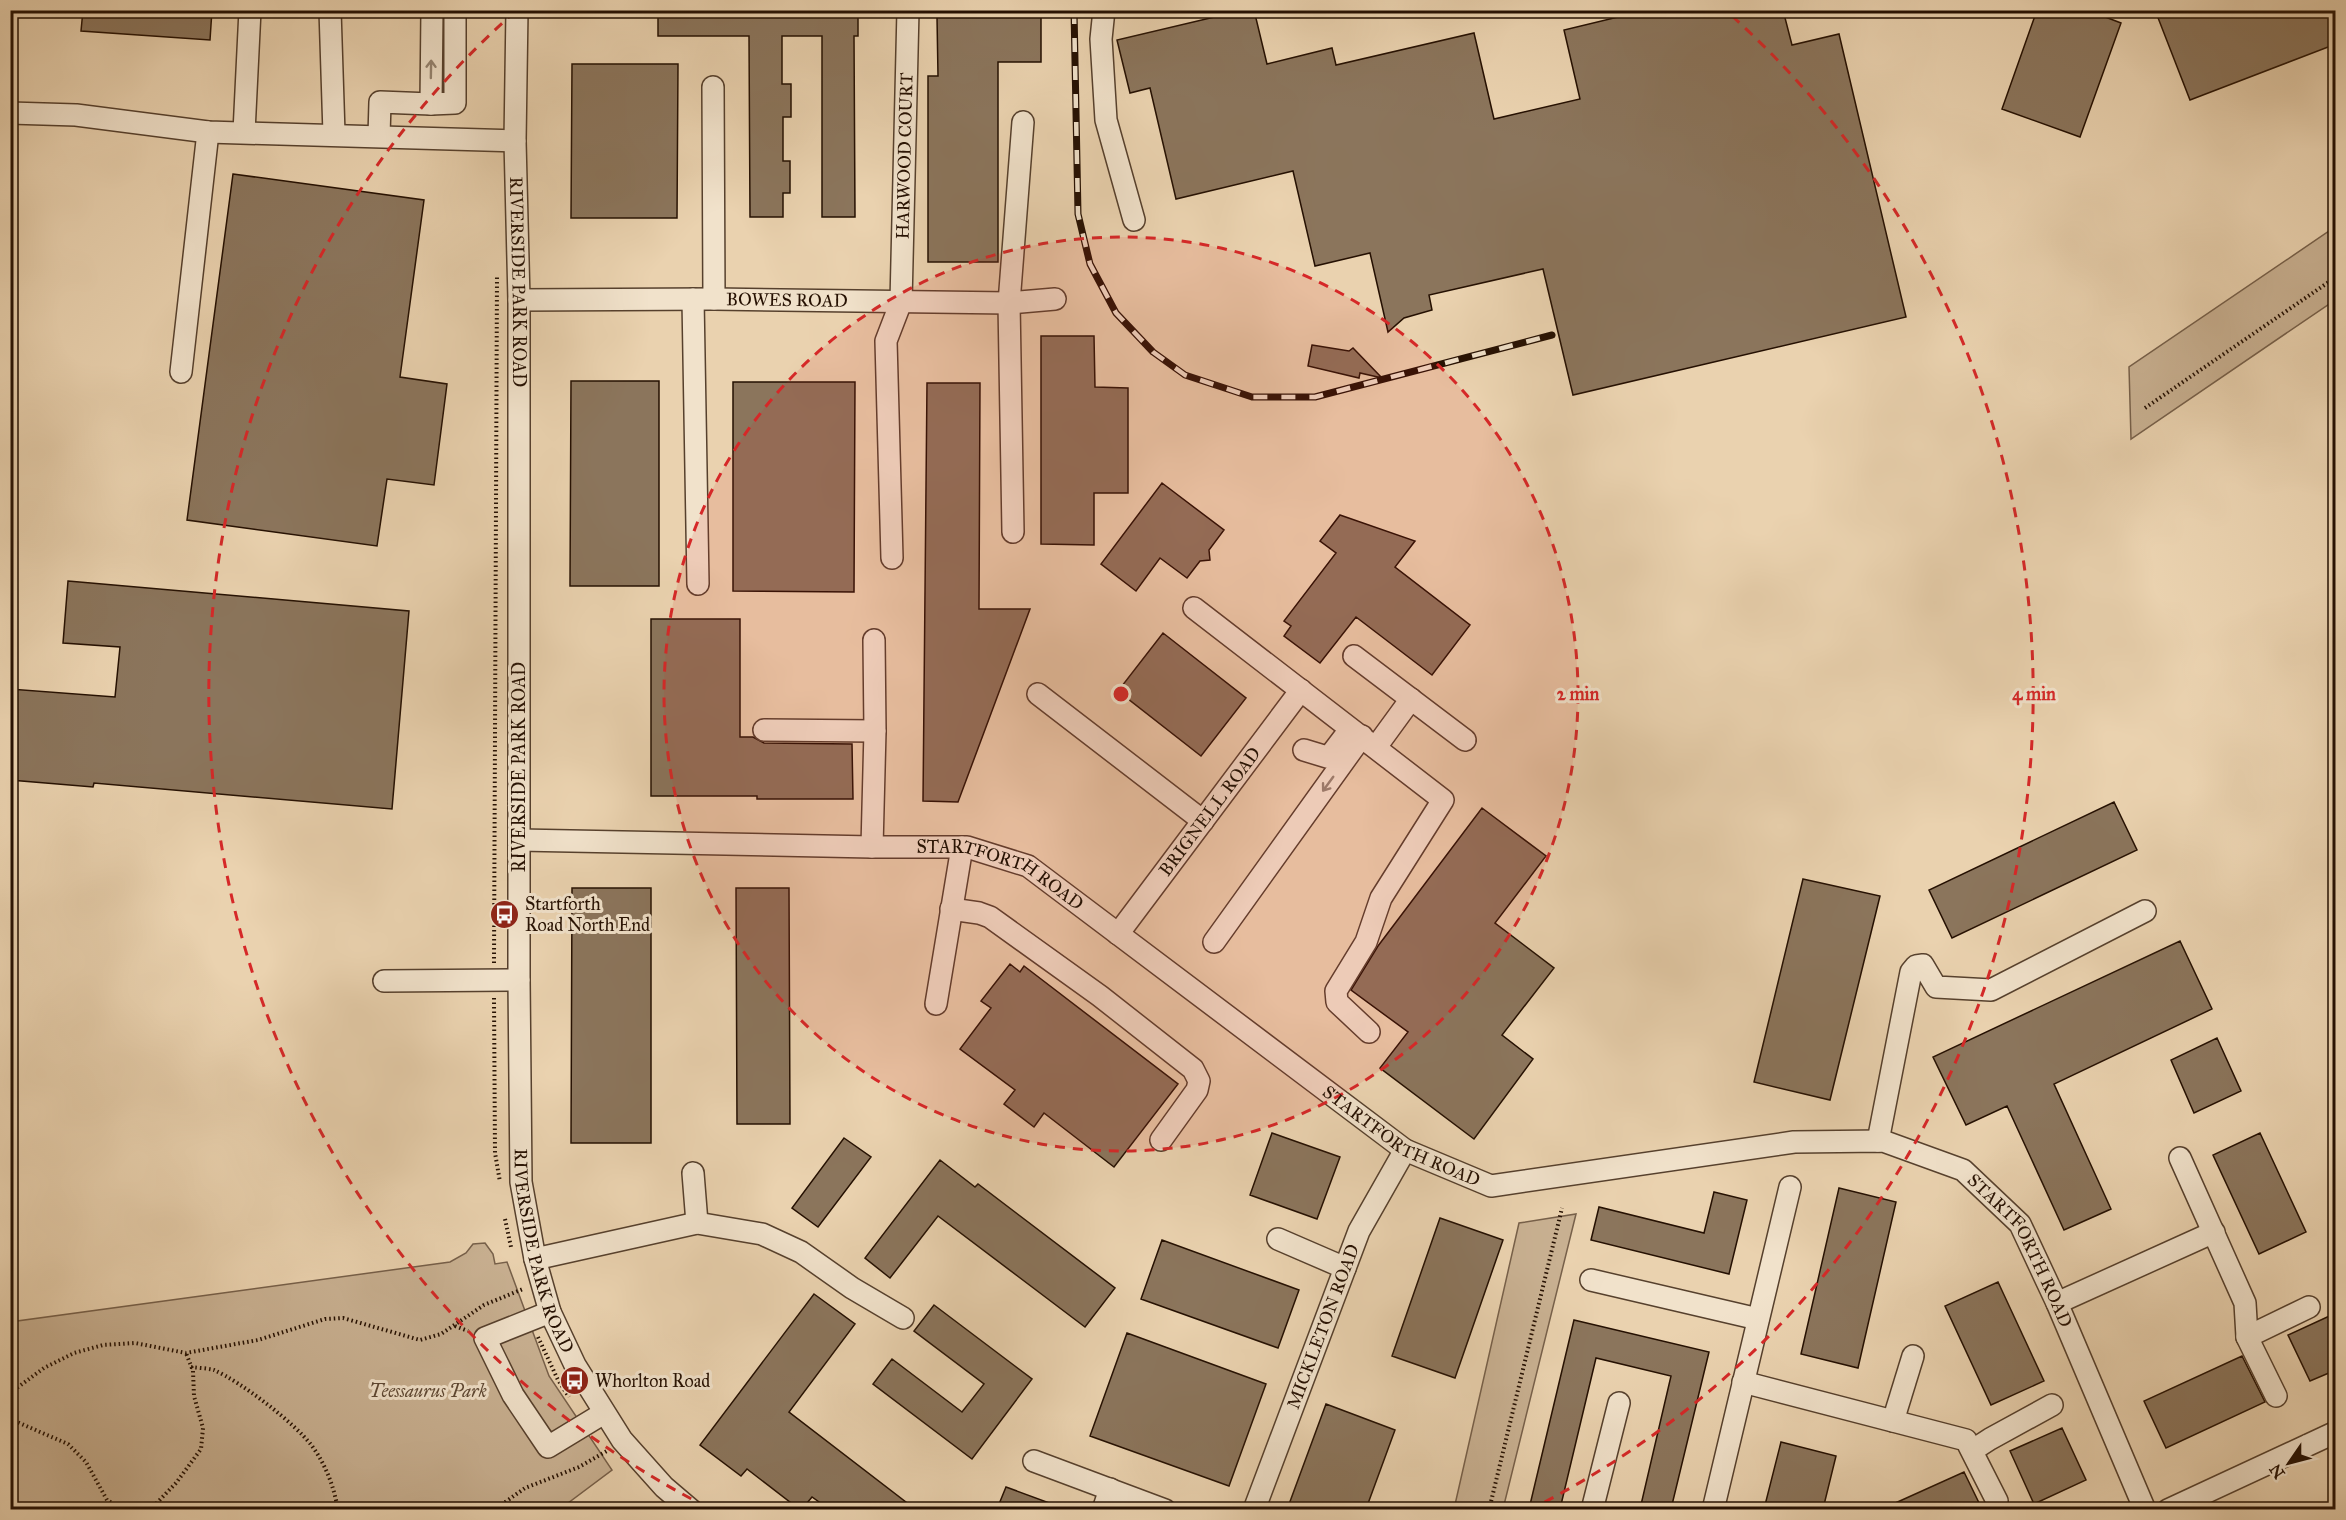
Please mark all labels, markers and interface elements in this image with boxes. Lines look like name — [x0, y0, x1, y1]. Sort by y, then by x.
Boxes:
one-way arrow — [426, 60, 437, 80]
street label: HARWOOD COURT — [892, 72, 917, 240]
street label: RIVERSIDE PARK ROAD — [505, 176, 530, 387]
street label: BOWES ROAD — [726, 288, 848, 312]
street label: RIVERSIDE PARK ROAD — [508, 662, 530, 872]
text: 2 min — [1557, 683, 1600, 705]
text: 4 min — [2012, 683, 2056, 706]
centre of rings — [1111, 684, 1131, 704]
street label: BRIGNELL ROAD — [1154, 743, 1265, 881]
one-way arrow — [1321, 775, 1334, 791]
street label: STARTFORTH ROAD — [916, 835, 1088, 915]
place label: Startforth Road North End — [525, 893, 650, 936]
bus stop icon: Startforth Road North End — [488, 898, 520, 930]
street label: STARTFORTH ROAD — [1318, 1081, 1483, 1191]
street label: RIVERSIDE PARK ROAD — [510, 1148, 579, 1356]
street label: STARTFORTH ROAD — [1963, 1169, 2077, 1331]
street label: MICKLETON ROAD — [1282, 1241, 1364, 1412]
bus stop icon: Whorlton Road — [558, 1365, 590, 1397]
place label: Whorlton Road — [595, 1370, 710, 1392]
park label: Teessaurus Park — [369, 1380, 487, 1402]
north arrow — [2259, 1433, 2319, 1493]
text: N — [2265, 1460, 2289, 1482]

